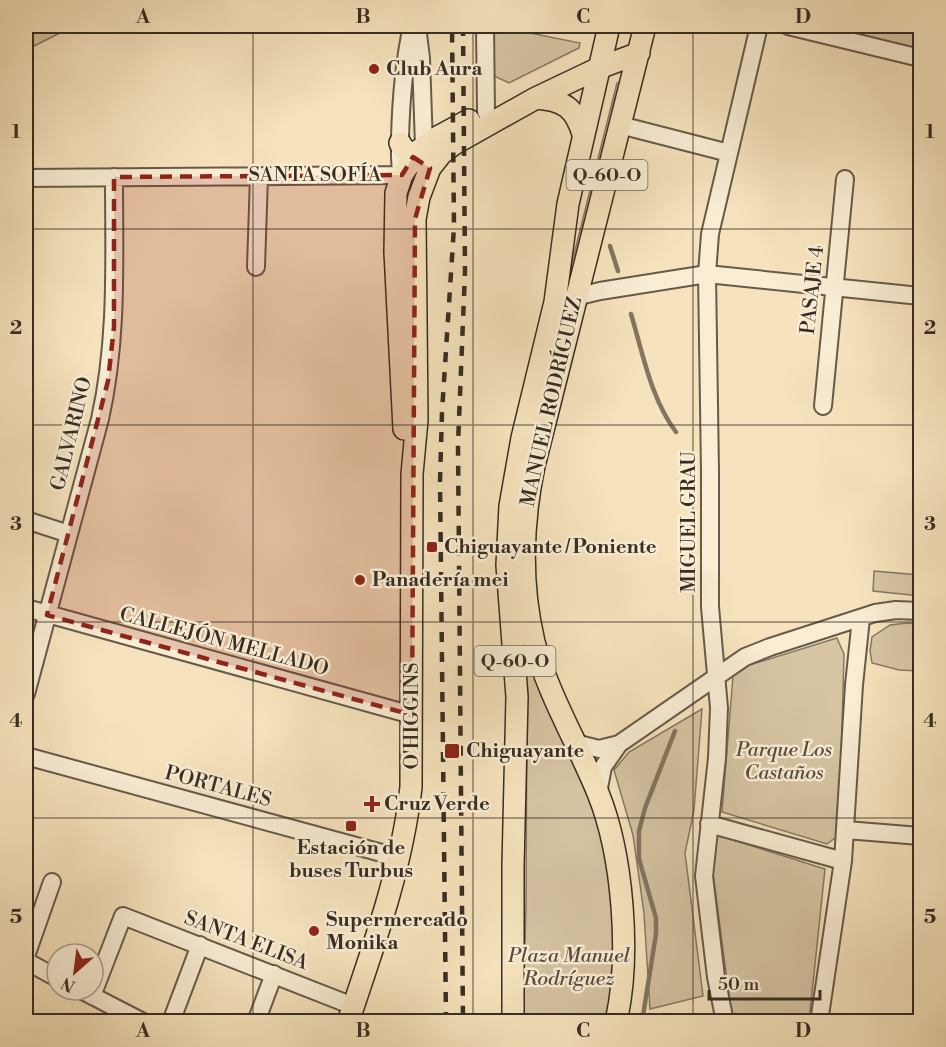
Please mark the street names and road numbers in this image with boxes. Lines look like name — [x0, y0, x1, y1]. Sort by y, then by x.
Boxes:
road number: Q-60-O — [566, 160, 648, 190]
street label: SANTA SOFÍA — [249, 162, 383, 188]
street label: PASAJE 4 — [796, 244, 830, 336]
street label: MANUEL RODRÍGUEZ — [515, 294, 588, 509]
street label: GALVARINO — [46, 375, 98, 493]
street label: MIGUEL GRAU — [677, 451, 702, 593]
street label: CALLEJÓN MELLADO — [117, 601, 332, 682]
road number: Q-60-O — [474, 646, 556, 676]
street label: O'HIGGINS — [400, 662, 425, 770]
street label: PORTALES — [162, 761, 274, 813]
street label: SANTA ELISA — [180, 906, 313, 977]

